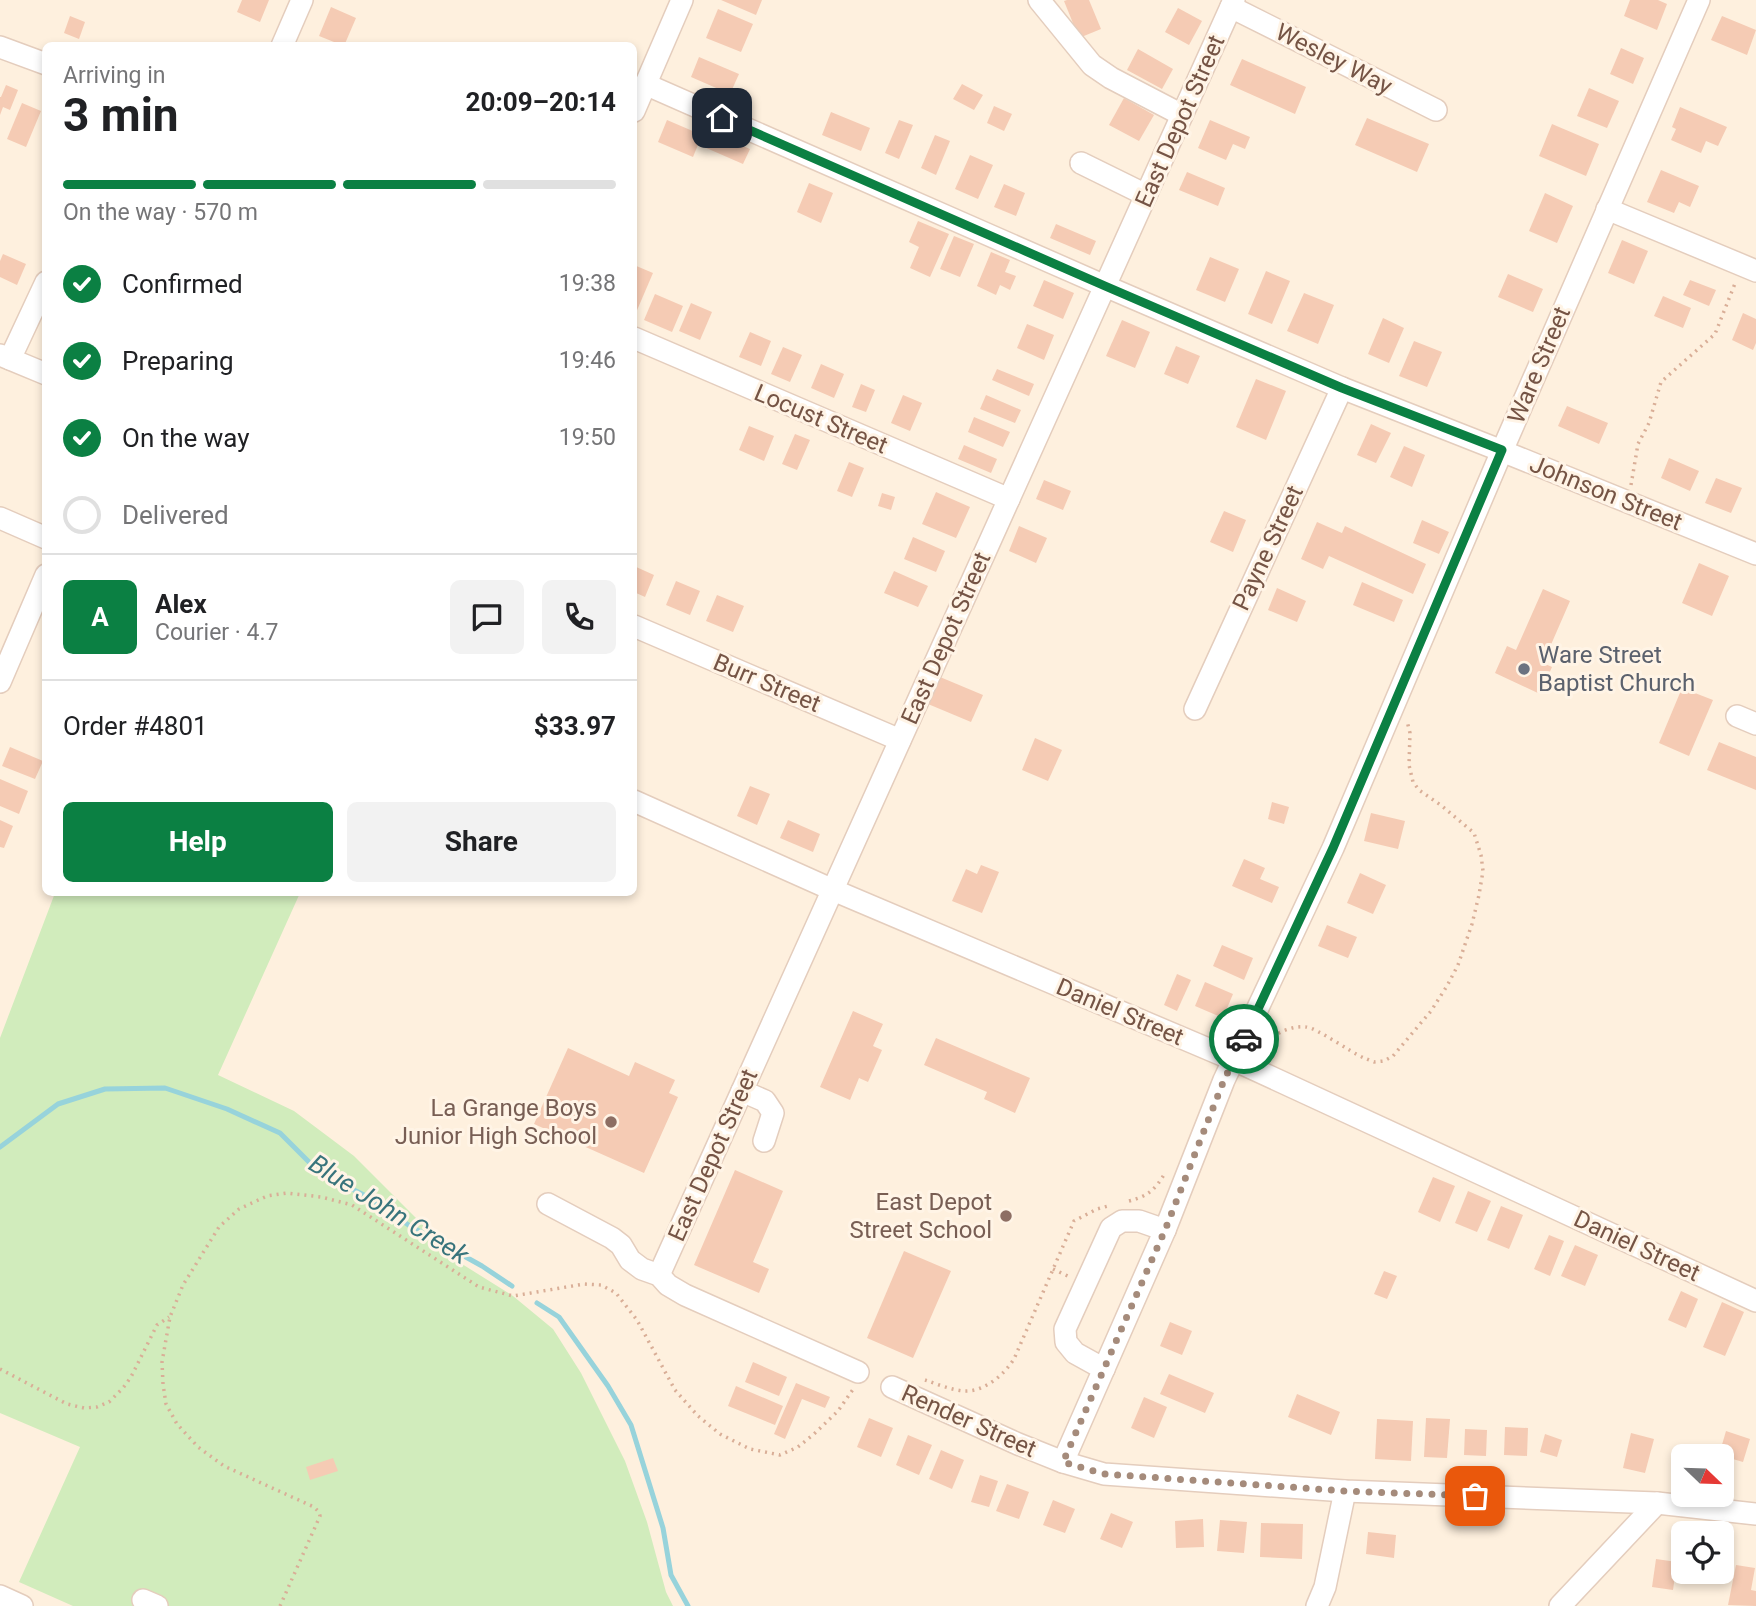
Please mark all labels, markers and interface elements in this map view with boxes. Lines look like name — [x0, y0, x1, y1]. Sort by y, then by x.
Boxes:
street label: Wesley Way — [1271, 18, 1397, 101]
street label: East Depot Street — [1129, 30, 1231, 211]
text: Arriving in — [63, 62, 166, 89]
text: 20:09–20:14 — [466, 87, 616, 117]
text: 3 min — [63, 88, 179, 142]
pin — [692, 88, 752, 148]
icon: home — [703, 99, 741, 137]
text: On the way · 570 m — [63, 199, 258, 226]
icon: check — [63, 265, 101, 303]
text: Confirmed — [122, 269, 243, 299]
text: 19:38 — [559, 270, 616, 297]
street label: Ware Street — [1502, 302, 1576, 427]
icon: check — [63, 342, 101, 380]
text: Preparing — [122, 346, 234, 376]
text: 19:46 — [559, 347, 616, 374]
street label: Locust Street — [750, 378, 892, 460]
icon: check — [63, 419, 101, 457]
text: On the way — [122, 423, 250, 453]
text: 19:50 — [559, 424, 616, 451]
street label: Johnson Street — [1526, 450, 1686, 536]
street label: Payne Street — [1227, 481, 1309, 615]
text: Delivered — [122, 500, 229, 530]
street label: East Depot Street — [895, 547, 997, 728]
button: chat — [450, 580, 524, 654]
button: phone — [542, 580, 616, 654]
text: Alex — [155, 589, 207, 619]
text: A — [91, 602, 109, 632]
text: Courier · 4.7 — [155, 619, 278, 646]
place label: Ware Street Baptist Church — [1538, 641, 1695, 697]
street label: Burr Street — [709, 648, 825, 718]
marker: Ware Street Baptist Church — [1516, 661, 1532, 677]
text: Order #4801 — [63, 711, 208, 741]
text: $33.97 — [534, 711, 616, 741]
button: Help — [63, 802, 333, 882]
button: Share — [347, 802, 616, 882]
street label: Daniel Street — [1052, 973, 1188, 1051]
courier — [1209, 1004, 1279, 1074]
icon: car — [1225, 1020, 1263, 1058]
street label: East Depot Street — [662, 1064, 764, 1245]
place label: La Grange Boys Junior High School — [395, 1094, 597, 1150]
marker: La Grange Boys Junior High School — [603, 1114, 619, 1130]
water label: Blue John Creek — [304, 1148, 475, 1271]
place label: East Depot Street School — [849, 1188, 992, 1244]
street label: Daniel Street — [1570, 1205, 1705, 1287]
marker: East Depot Street School — [998, 1208, 1014, 1224]
street label: Render Street — [897, 1379, 1041, 1463]
north arrow — [1671, 1444, 1734, 1507]
map controls — [1671, 1444, 1734, 1584]
pin — [1445, 1466, 1505, 1526]
icon: bag — [1456, 1477, 1494, 1515]
button: locate — [1671, 1521, 1734, 1584]

